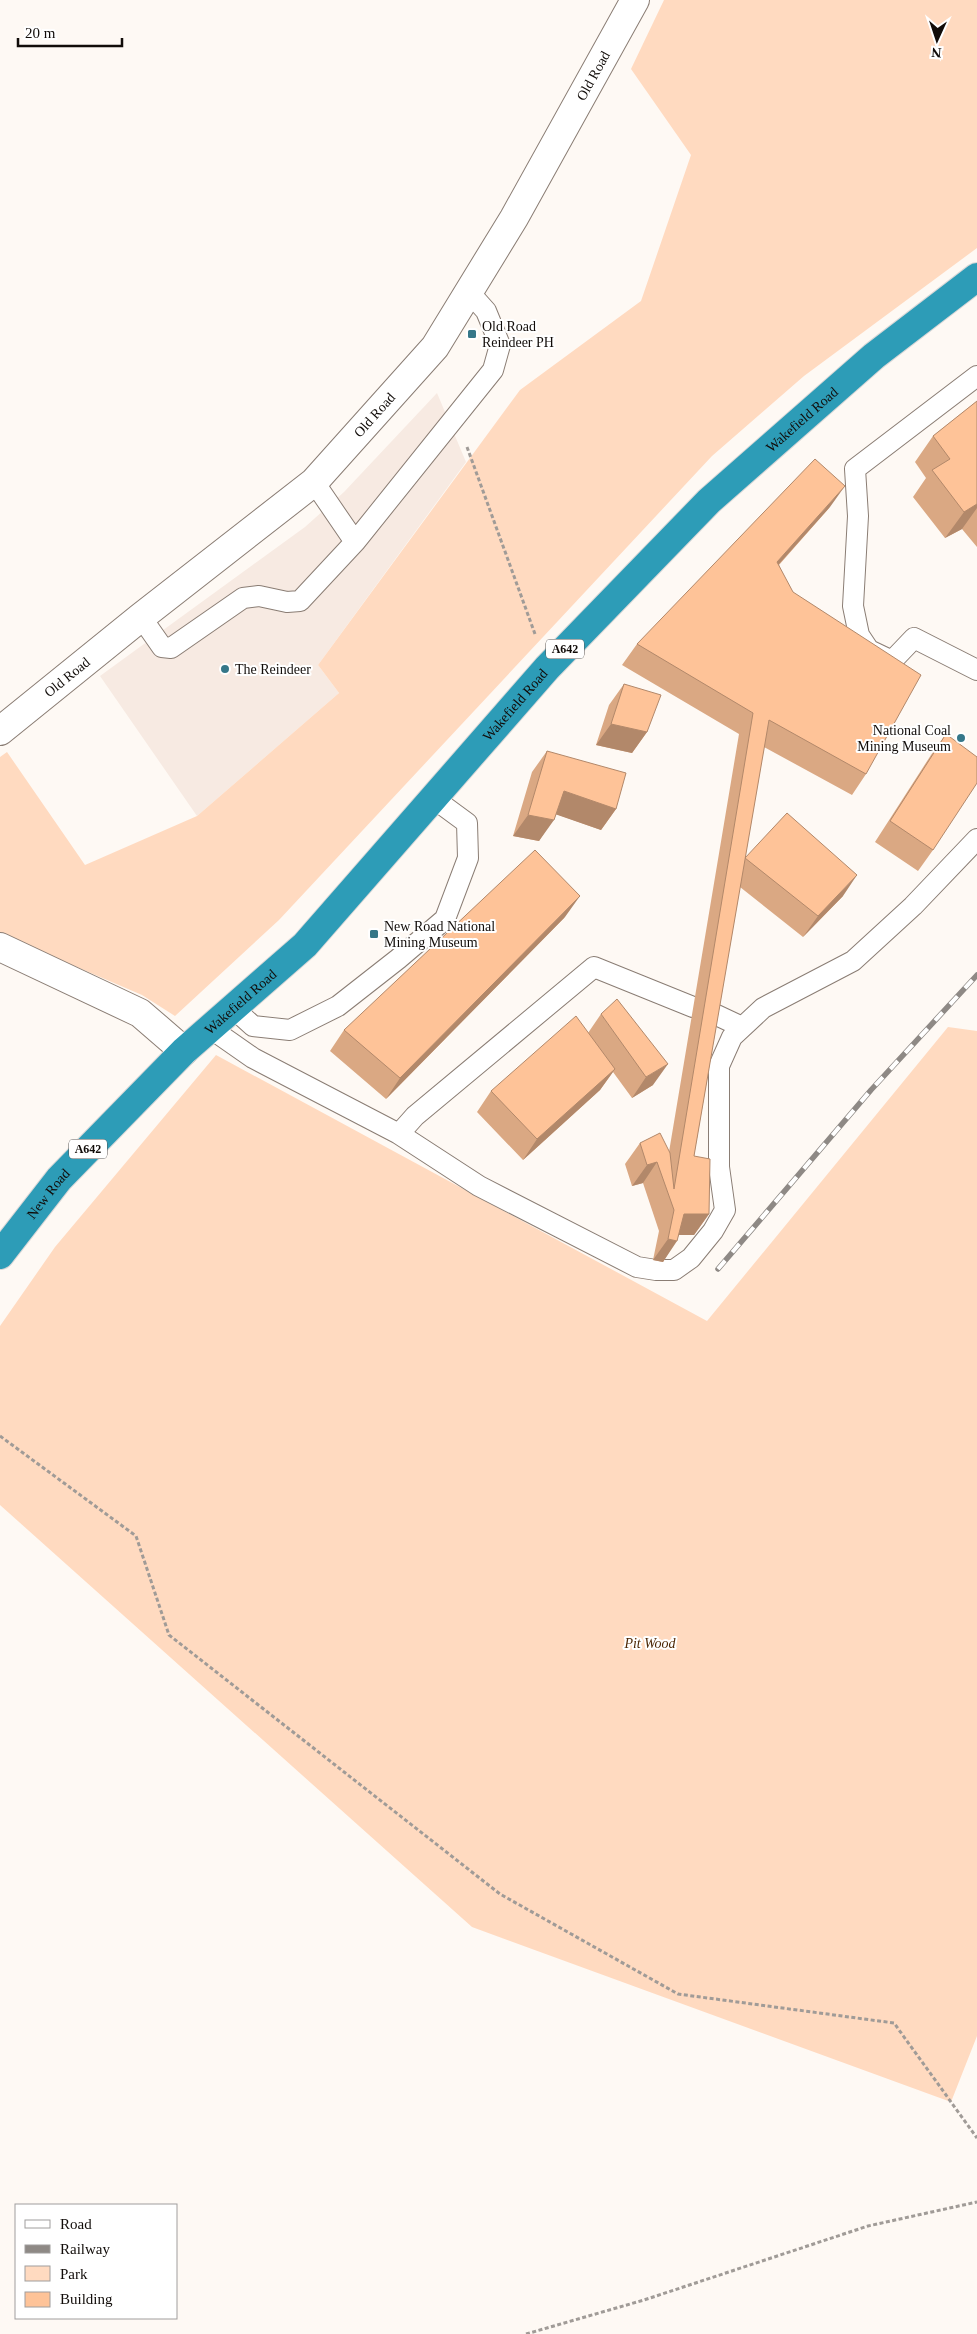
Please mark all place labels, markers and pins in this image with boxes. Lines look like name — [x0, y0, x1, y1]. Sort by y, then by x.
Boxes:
place label: Old Road Reindeer PH — [482, 319, 554, 350]
marker: Old Road Reindeer PH — [466, 328, 478, 340]
place label: The Reindeer — [235, 662, 311, 677]
marker: The Reindeer — [219, 663, 231, 675]
place label: National Coal Mining Museum — [857, 723, 951, 754]
marker: National Coal Mining Museum — [955, 732, 967, 744]
place label: New Road National Mining Museum — [384, 919, 495, 950]
marker: New Road National Mining Museum — [368, 928, 380, 940]

